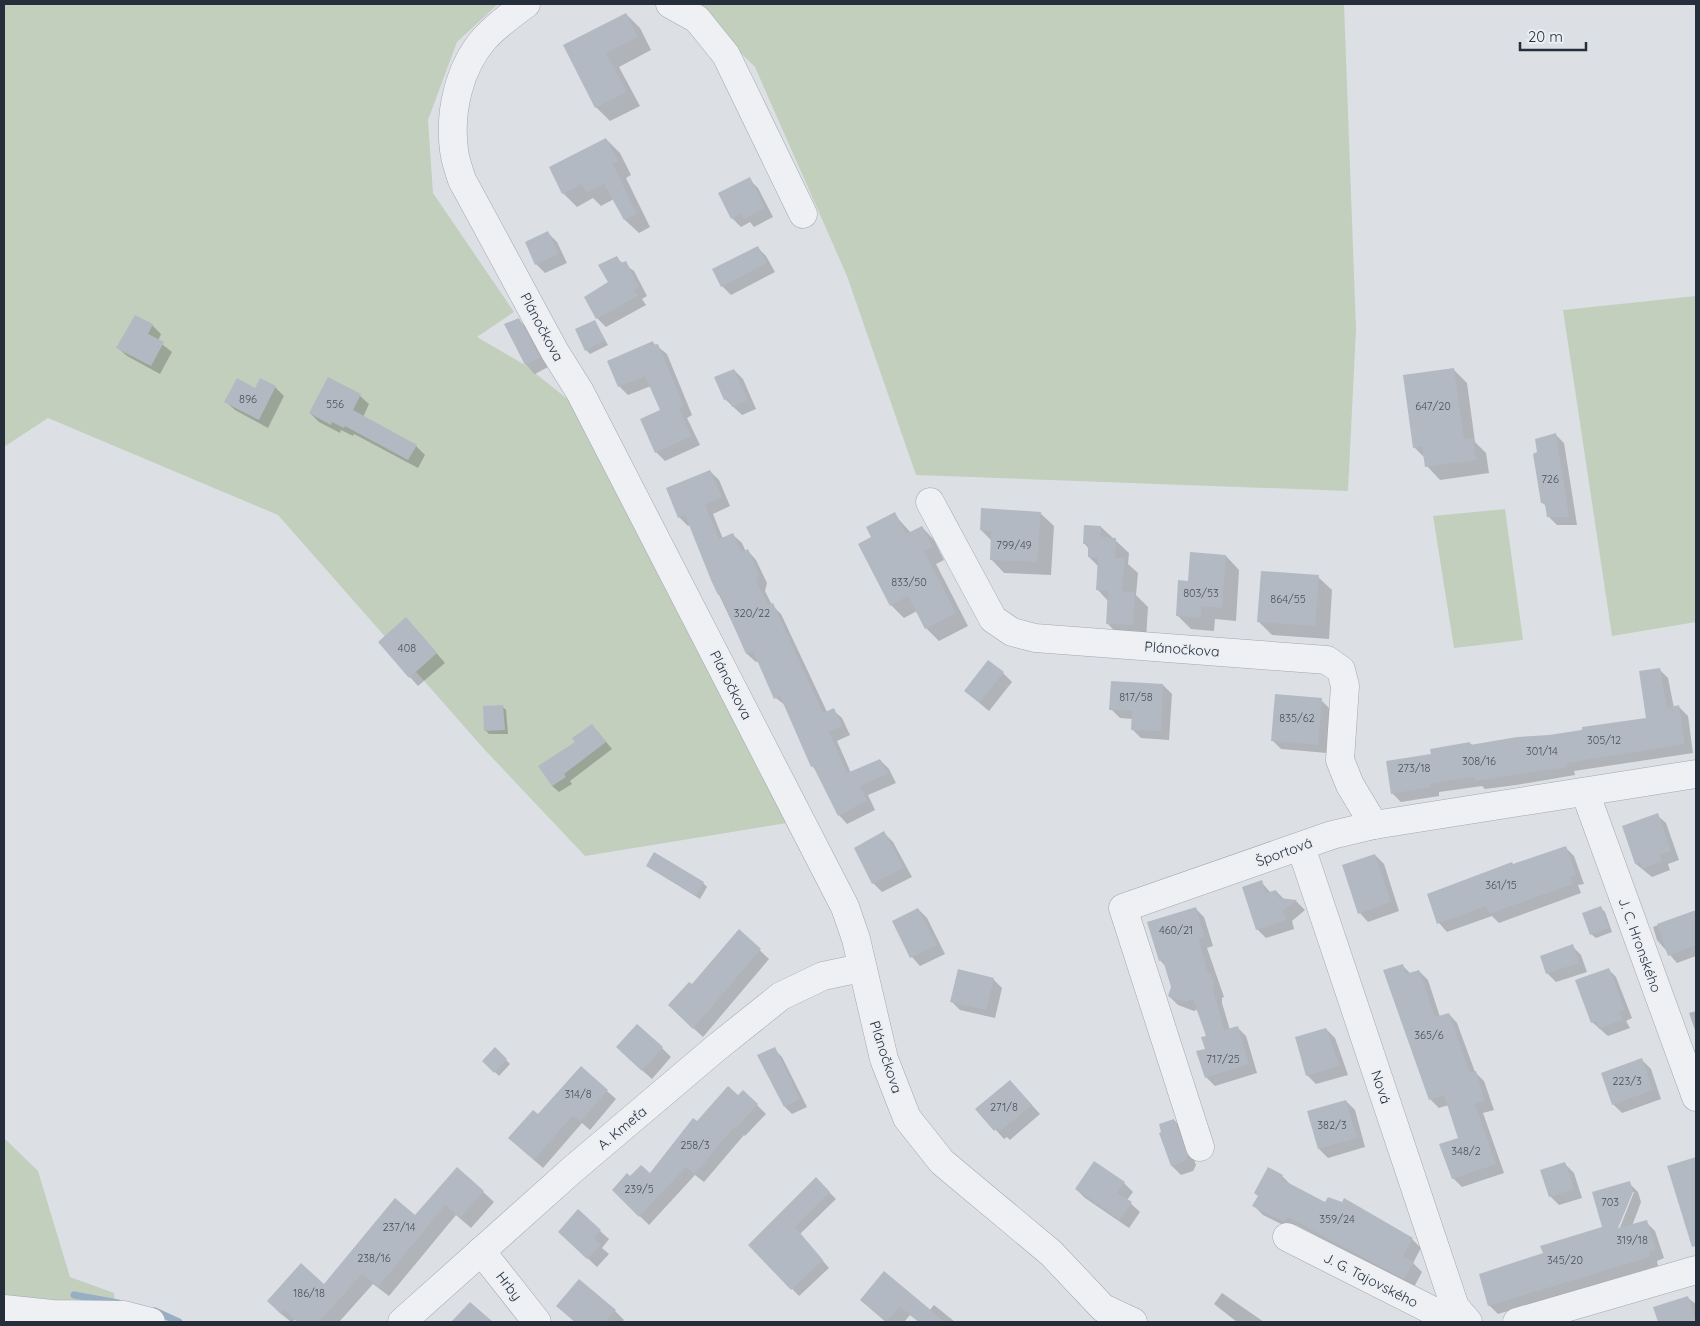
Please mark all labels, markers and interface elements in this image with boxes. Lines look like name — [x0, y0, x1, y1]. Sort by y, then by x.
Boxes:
scale bar — [1520, 20, 1586, 52]
text: 20 m — [1528, 27, 1563, 46]
street label: Plánočkova — [516, 290, 568, 364]
house number: 896 — [239, 392, 257, 406]
house number: 556 — [326, 397, 344, 411]
house number: 647/20 — [1415, 399, 1451, 413]
house number: 726 — [1541, 472, 1559, 486]
house number: 799/49 — [996, 538, 1032, 552]
house number: 833/50 — [891, 575, 927, 589]
house number: 803/53 — [1183, 586, 1219, 600]
house number: 864/55 — [1270, 592, 1306, 606]
house number: 320/22 — [734, 606, 770, 620]
street label: Plánočkova — [1144, 637, 1220, 661]
house number: 408 — [398, 641, 416, 655]
street label: Plánočkova — [706, 647, 756, 723]
house number: 817/58 — [1119, 690, 1153, 704]
house number: 835/62 — [1279, 711, 1315, 725]
house number: 305/12 — [1587, 733, 1621, 747]
house number: 301/14 — [1526, 744, 1558, 758]
house number: 308/16 — [1462, 754, 1496, 768]
house number: 273/18 — [1397, 761, 1431, 775]
street label: Športová — [1253, 833, 1315, 871]
house number: 361/15 — [1485, 878, 1517, 892]
street label: J. C. Hronského — [1615, 895, 1665, 995]
house number: 460/21 — [1159, 923, 1193, 937]
street label: Plánočkova — [866, 1018, 906, 1096]
house number: 365/6 — [1414, 1028, 1444, 1042]
house number: 717/25 — [1206, 1052, 1240, 1066]
street label: Nová — [1367, 1068, 1395, 1106]
house number: 223/3 — [1612, 1074, 1642, 1088]
house number: 314/8 — [564, 1087, 592, 1101]
house number: 271/8 — [990, 1100, 1018, 1114]
street label: A. Kmeťa — [594, 1102, 650, 1154]
house number: 382/3 — [1317, 1118, 1347, 1132]
house number: 258/3 — [680, 1138, 710, 1152]
house number: 348/2 — [1451, 1144, 1481, 1158]
house number: 239/5 — [624, 1182, 654, 1196]
house number: 703 — [1601, 1195, 1619, 1209]
house number: 359/24 — [1319, 1212, 1355, 1226]
house number: 237/14 — [383, 1220, 416, 1234]
house number: 319/18 — [1616, 1233, 1648, 1247]
street label: J. G. Tajovského — [1321, 1248, 1421, 1312]
house number: 238/16 — [357, 1251, 391, 1265]
house number: 345/20 — [1547, 1253, 1583, 1267]
street label: Hrby — [492, 1268, 526, 1304]
house number: 186/18 — [293, 1286, 325, 1300]

